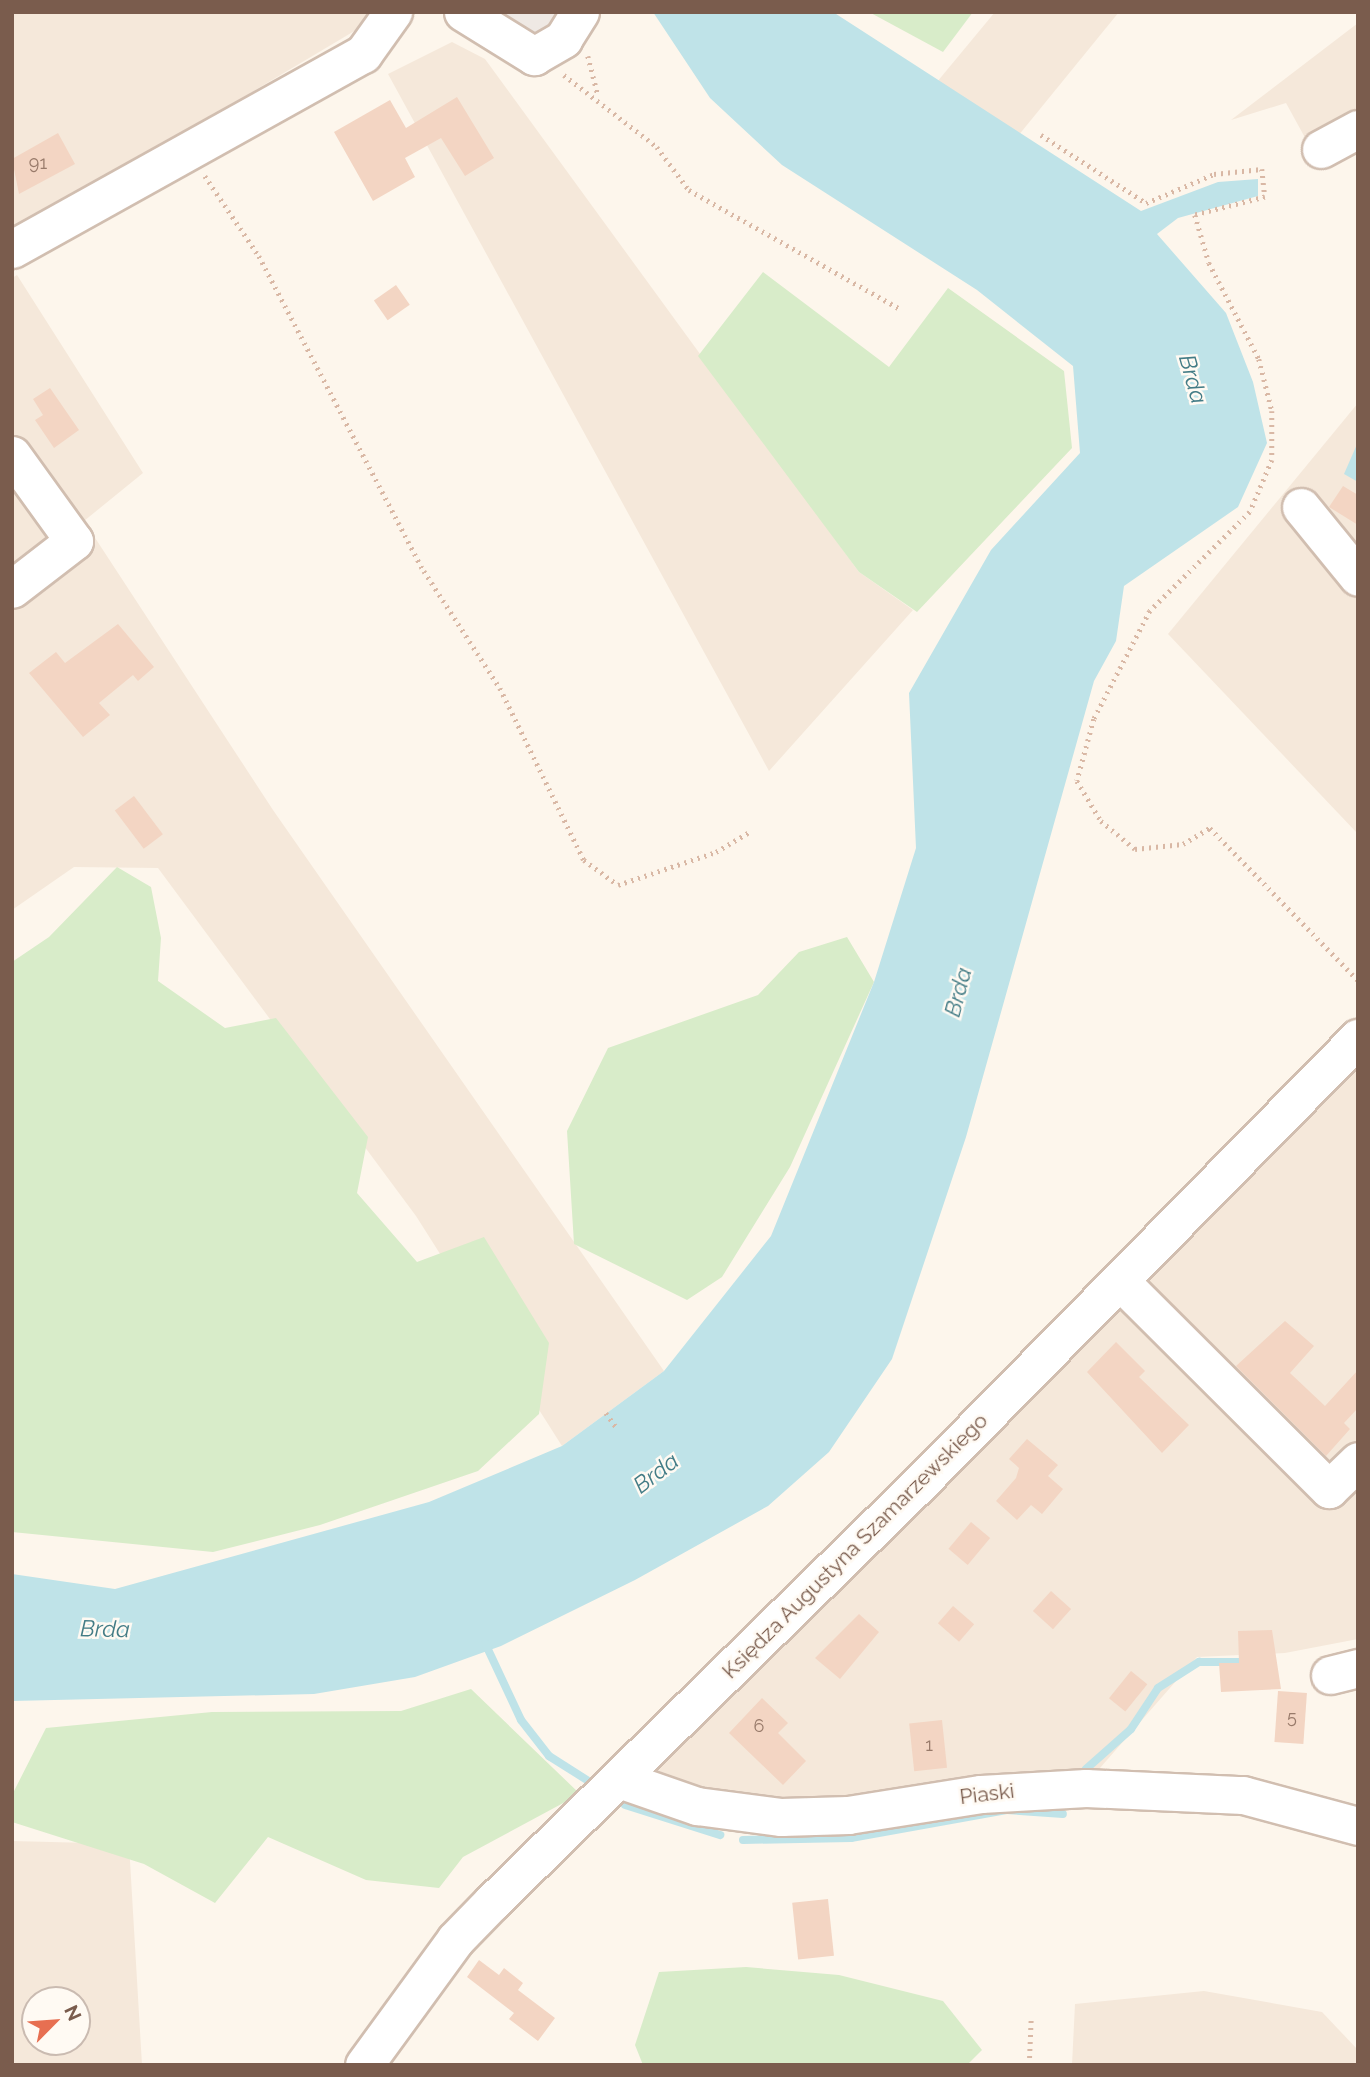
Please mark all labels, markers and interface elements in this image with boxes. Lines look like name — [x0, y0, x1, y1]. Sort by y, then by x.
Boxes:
house number: 91 — [29, 152, 47, 174]
water label: Brda — [1173, 351, 1213, 407]
water label: Brda — [938, 964, 978, 1020]
street label: Księdza Augustyna Szamarzewskiego — [717, 1408, 993, 1684]
water label: Brda — [628, 1447, 684, 1499]
water label: Brda — [80, 1615, 130, 1643]
house number: 5 — [1287, 1706, 1297, 1728]
house number: 6 — [754, 1715, 764, 1737]
house number: 1 — [925, 1734, 933, 1756]
street label: Piaski — [958, 1778, 1016, 1810]
north arrow — [21, 1986, 91, 2056]
text: N — [60, 2002, 86, 2024]

